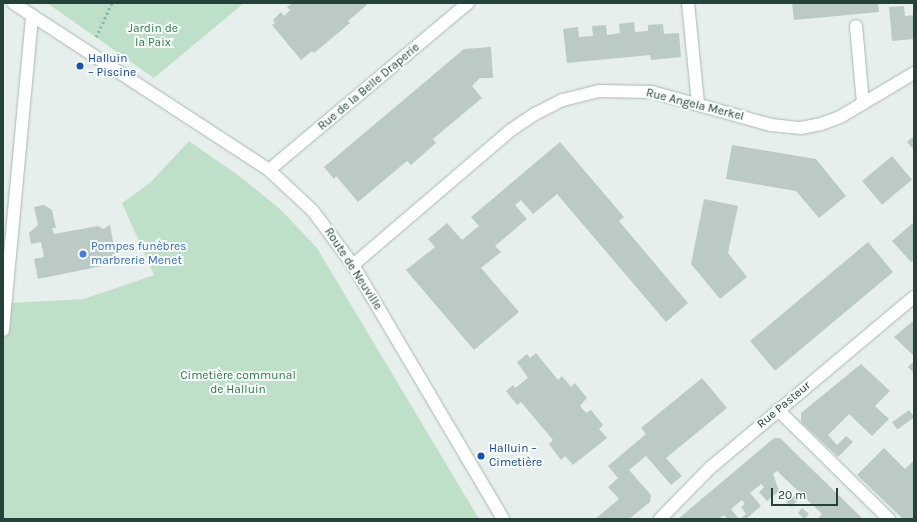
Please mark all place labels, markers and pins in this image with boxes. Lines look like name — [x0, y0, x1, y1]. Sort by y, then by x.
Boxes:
place label: Halluin – Piscine — [88, 52, 136, 80]
marker: Halluin – Piscine — [75, 61, 85, 71]
place label: Pompes funèbres marbrerie Menet — [91, 240, 186, 268]
marker: Pompes funèbres marbrerie Menet — [78, 249, 88, 259]
place label: Halluin – Cimetière — [489, 442, 542, 470]
marker: Halluin – Cimetière — [476, 451, 486, 461]

